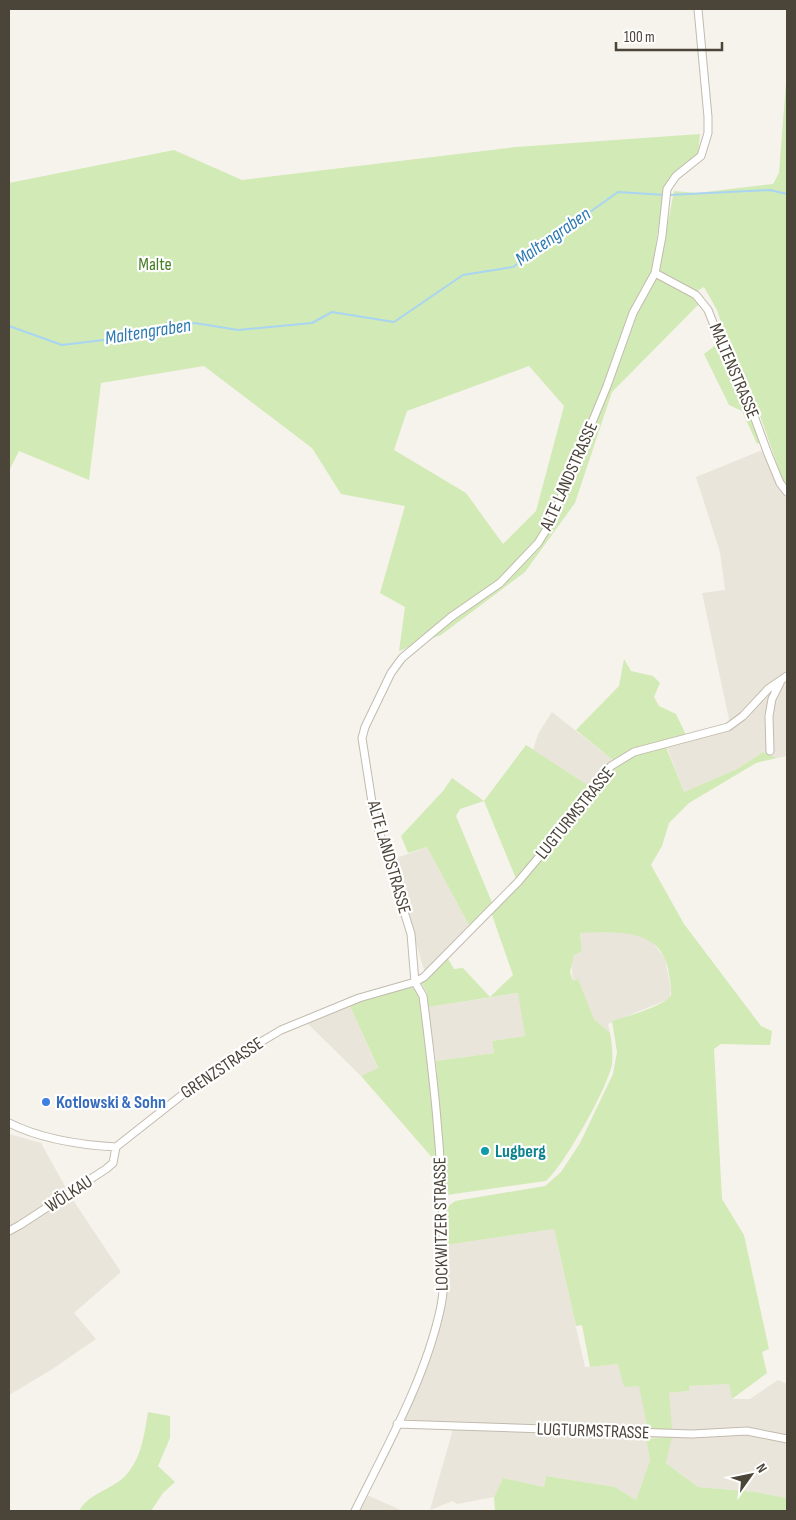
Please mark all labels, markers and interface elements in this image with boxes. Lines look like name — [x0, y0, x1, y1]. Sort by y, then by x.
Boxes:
scale bar — [616, 20, 722, 52]
text: 100 m — [624, 28, 655, 47]
water label: Maltengraben — [511, 203, 595, 271]
park label: Malte — [138, 254, 172, 275]
water label: Maltengraben — [103, 314, 193, 350]
street label: MALTENSTRASSE — [705, 320, 763, 422]
street label: ALTE LANDSTRASSE — [535, 419, 602, 534]
street label: LUGTURMSTRASSE — [531, 763, 619, 863]
street label: ALTE LANDSTRASSE — [363, 797, 415, 916]
street label: GRENZSTRASSE — [177, 1033, 267, 1103]
place label: Kotlowski & Sohn — [56, 1092, 166, 1113]
marker: Kotlowski & Sohn — [40, 1096, 52, 1108]
place label: Lugberg — [495, 1141, 546, 1162]
marker: Lugberg — [479, 1145, 491, 1157]
street label: LOCKWITZER STRASSE — [429, 1157, 453, 1291]
street label: WÖLKAU — [42, 1171, 96, 1217]
street label: LUGTURMSTRASSE — [536, 1419, 650, 1443]
north arrow — [726, 1450, 776, 1500]
text: N — [752, 1460, 771, 1476]

